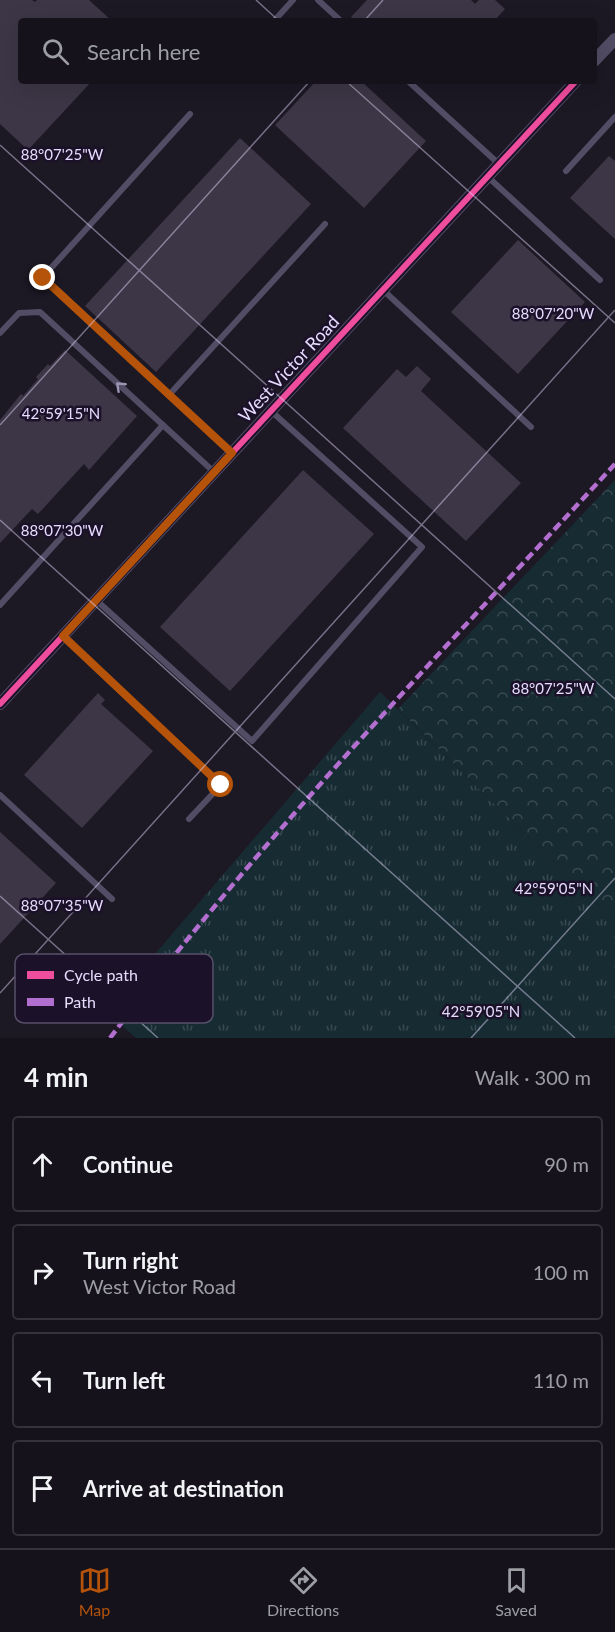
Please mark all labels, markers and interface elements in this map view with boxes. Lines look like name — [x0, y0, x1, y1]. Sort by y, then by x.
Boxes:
search box — [18, 18, 597, 84]
icon: search — [39, 35, 72, 68]
text: Search here — [87, 38, 200, 65]
text: 88°07'25"W — [21, 145, 104, 163]
route end — [29, 264, 55, 290]
text: 88°07'20"W — [512, 304, 595, 322]
street label: West Victor Road — [233, 310, 343, 426]
one-way arrow — [116, 382, 127, 393]
text: 42°59'15"N — [22, 404, 100, 422]
text: 88°07'30"W — [21, 521, 104, 539]
text: 88°07'25"W — [512, 679, 595, 697]
route start — [207, 771, 233, 797]
text: 42°59'05"N — [515, 879, 593, 897]
text: 88°07'35"W — [21, 896, 104, 914]
legend — [15, 954, 213, 1023]
text: Cycle path — [64, 965, 138, 984]
text: Path — [64, 992, 96, 1011]
text: 42°59'05"N — [442, 1002, 520, 1020]
text: 4 min — [24, 1061, 88, 1093]
text: Walk · 300 m — [475, 1065, 591, 1089]
icon: ahead — [26, 1148, 59, 1181]
text: Continue — [83, 1151, 173, 1178]
text: 90 m — [544, 1152, 589, 1176]
text: Turn right — [83, 1247, 178, 1274]
icon: right — [26, 1256, 59, 1289]
text: 100 m — [533, 1260, 589, 1284]
text: West Victor Road — [83, 1274, 236, 1298]
icon: left — [26, 1364, 59, 1397]
text: Turn left — [83, 1367, 165, 1394]
text: 110 m — [533, 1368, 589, 1392]
icon: arrive — [26, 1472, 59, 1505]
text: Arrive at destination — [83, 1475, 284, 1502]
tab: Map — [78, 1564, 111, 1619]
tab: Directions — [267, 1564, 339, 1619]
tab: Saved — [495, 1564, 537, 1619]

